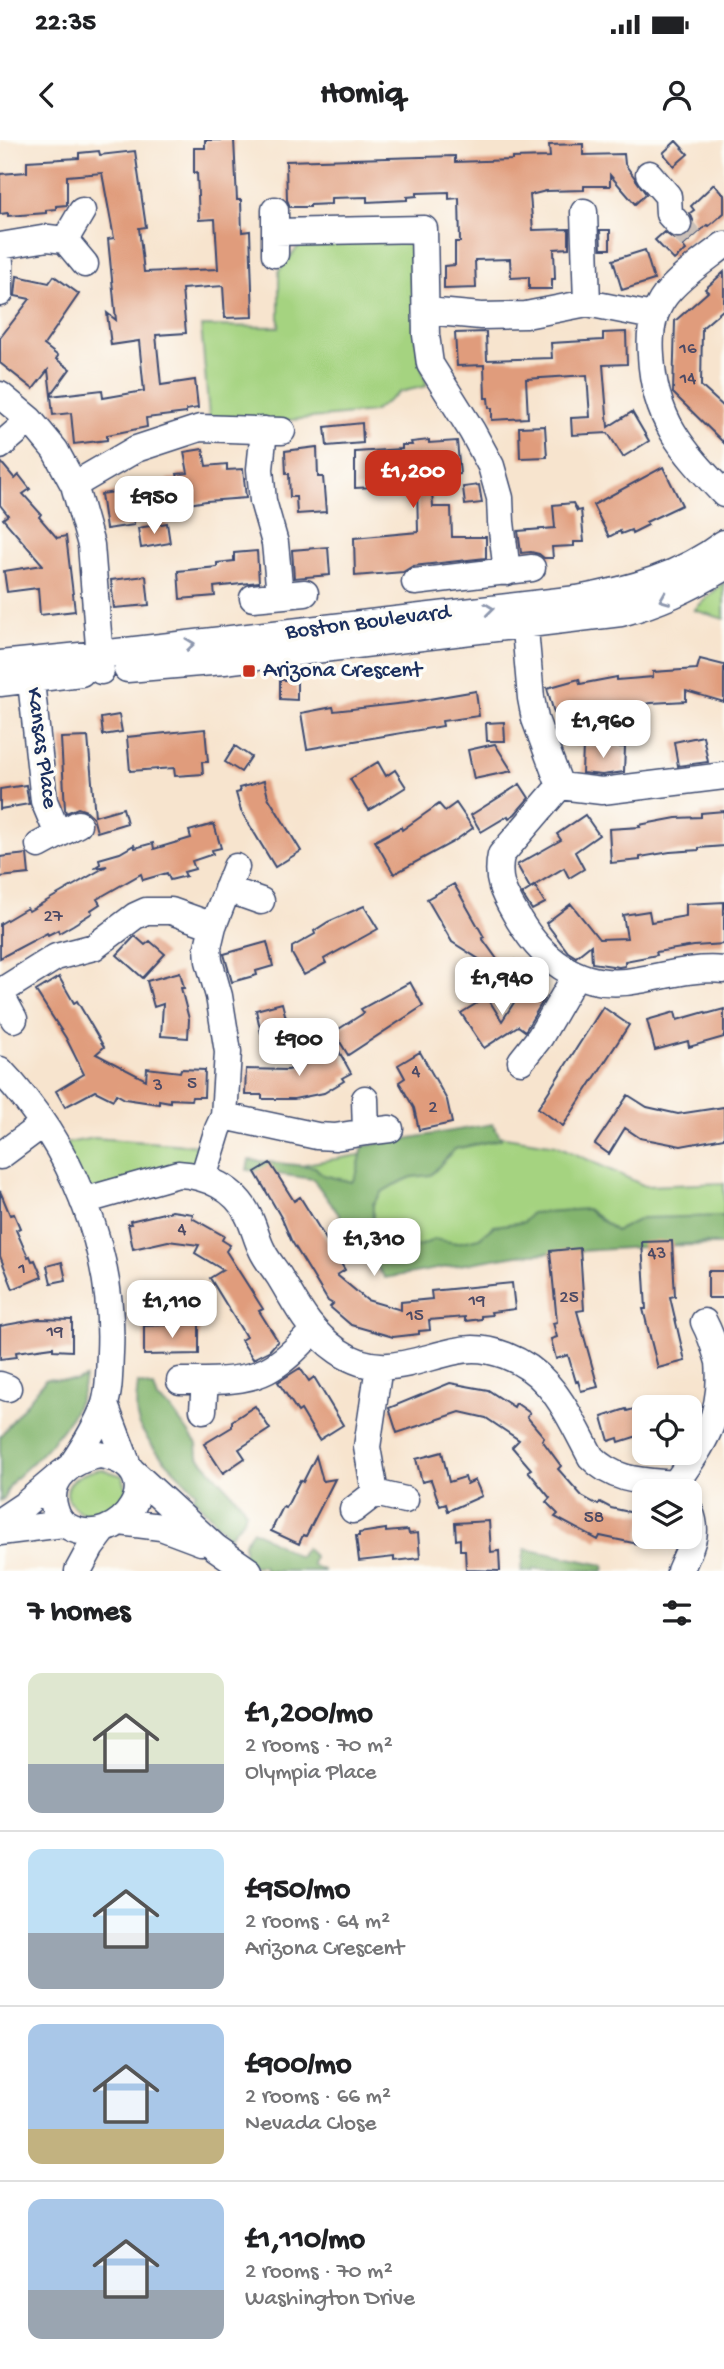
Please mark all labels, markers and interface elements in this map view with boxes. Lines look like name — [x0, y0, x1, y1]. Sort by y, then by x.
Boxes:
text: 22:35 — [35, 9, 96, 40]
icon: back — [28, 76, 66, 114]
text: Homiq — [320, 76, 404, 114]
icon: person — [658, 76, 696, 114]
house number: 16 — [678, 338, 697, 361]
house number: 14 — [679, 368, 696, 391]
pin: £1,200 — [356, 450, 470, 510]
text: £1,200 — [381, 459, 445, 486]
pin: £950 — [113, 476, 195, 536]
text: £950 — [131, 485, 177, 512]
one-way arrow — [658, 591, 670, 605]
street label: Boston Boulevard — [283, 599, 453, 647]
one-way arrow — [483, 601, 494, 616]
one-way arrow — [185, 637, 196, 652]
place label: Arizona Crescent — [263, 658, 423, 685]
marker: Arizona Crescent — [241, 663, 257, 679]
street label: Kansas Place — [19, 686, 63, 811]
pin: £1,960 — [546, 700, 660, 760]
text: £1,960 — [572, 709, 634, 736]
house number: 27 — [43, 906, 64, 929]
pin: £1,940 — [445, 958, 559, 1017]
text: £1,940 — [471, 966, 533, 993]
pin: £900 — [258, 1018, 340, 1078]
text: £900 — [275, 1027, 323, 1054]
house number: 4 — [412, 1061, 421, 1084]
house number: 5 — [187, 1073, 197, 1096]
house number: 3 — [152, 1075, 163, 1098]
house number: 2 — [428, 1097, 438, 1120]
pin: £1,310 — [317, 1218, 431, 1278]
house number: 4 — [178, 1219, 187, 1242]
text: £1,310 — [343, 1227, 405, 1254]
house number: 43 — [648, 1243, 667, 1266]
house number: 1 — [17, 1258, 26, 1281]
pin: £1,110 — [115, 1280, 229, 1340]
house number: 25 — [559, 1287, 579, 1310]
text: £1,110 — [143, 1289, 201, 1316]
house number: 19 — [467, 1290, 486, 1313]
house number: 15 — [405, 1305, 424, 1328]
house number: 19 — [45, 1321, 64, 1344]
map controls — [632, 1395, 702, 1549]
button: locate — [632, 1395, 702, 1465]
button: layers — [632, 1479, 702, 1549]
house number: 58 — [584, 1507, 604, 1530]
icon: filters — [658, 1594, 696, 1632]
text: 7 homes — [28, 1596, 130, 1631]
text: £1,200/mo — [245, 1698, 373, 1733]
icon: home — [84, 1701, 168, 1785]
text: 2 rooms · 70 m² — [245, 1733, 393, 1760]
text: Olympia Place — [245, 1760, 376, 1787]
text: £950/mo — [245, 1874, 350, 1909]
icon: home — [84, 1877, 168, 1961]
text: 2 rooms · 64 m² — [245, 1909, 390, 1936]
text: Arizona Crescent — [245, 1936, 404, 1963]
text: £900/mo — [245, 2049, 352, 2084]
icon: home — [84, 2052, 168, 2136]
text: 2 rooms · 66 m² — [245, 2084, 391, 2111]
text: Nevada Close — [245, 2111, 376, 2138]
text: £1,110/mo — [245, 2224, 365, 2259]
icon: home — [84, 2227, 168, 2311]
text: 2 rooms · 70 m² — [245, 2259, 393, 2286]
text: Washington Drive — [245, 2286, 415, 2313]

